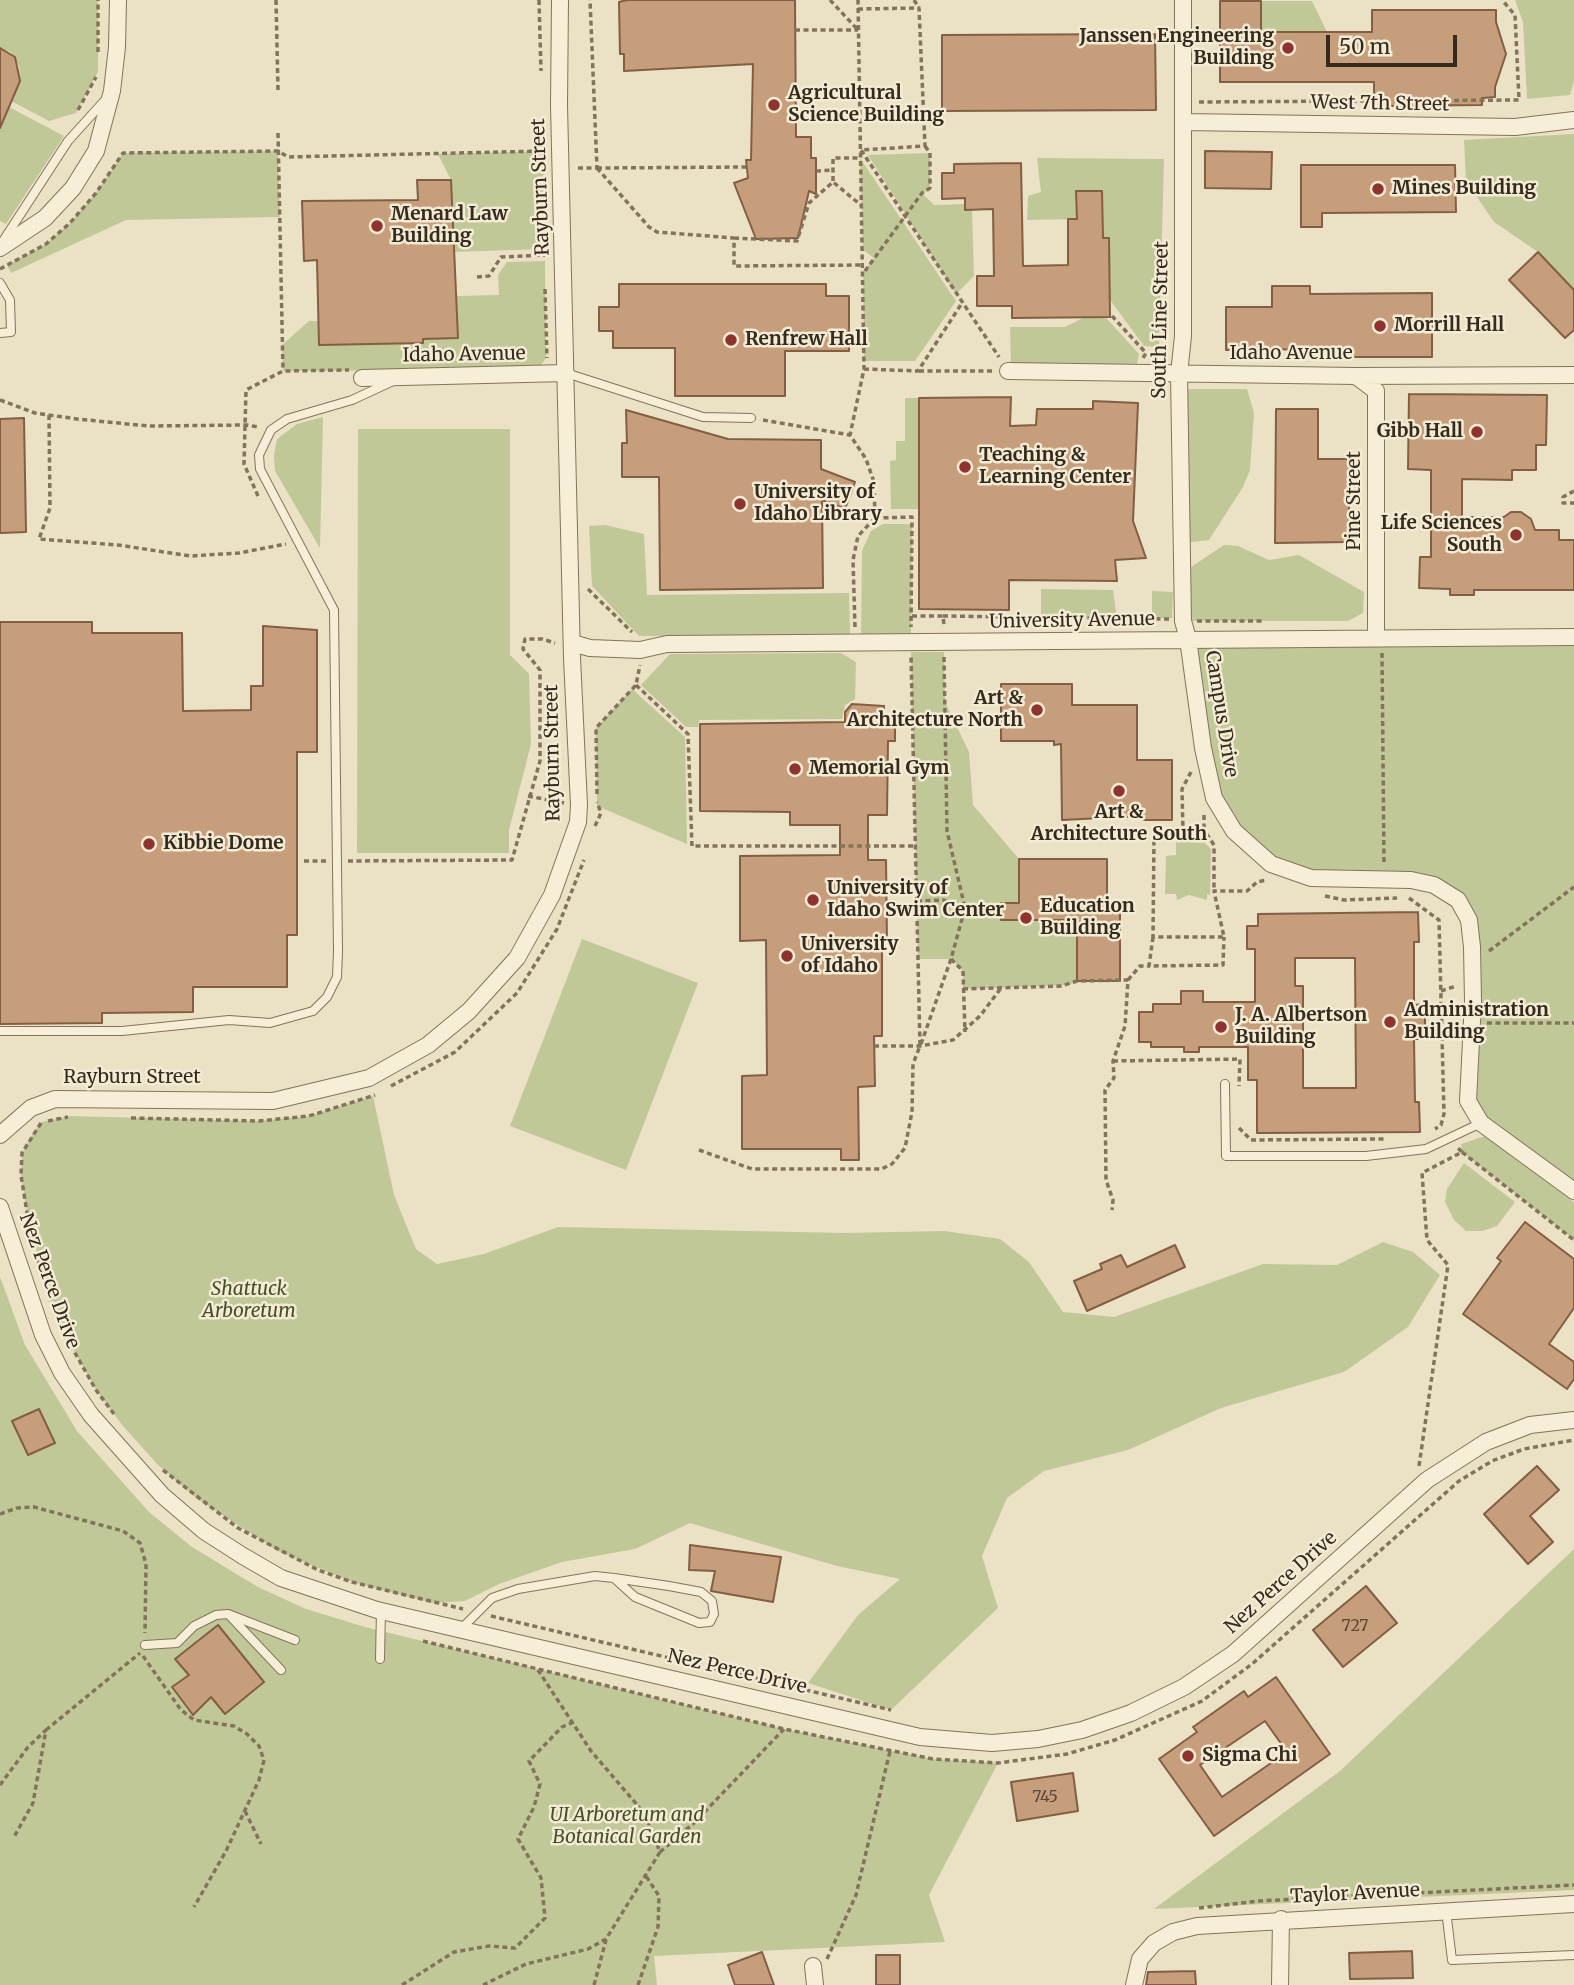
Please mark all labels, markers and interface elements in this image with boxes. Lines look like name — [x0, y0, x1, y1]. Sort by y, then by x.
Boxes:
scale bar — [1329, 21, 1460, 65]
place label: Janssen Engineering Building — [1079, 26, 1274, 70]
text: 50 m — [1339, 33, 1390, 60]
marker: Janssen Engineering Building — [1280, 40, 1296, 56]
place label: Agricultural Science Building — [788, 83, 944, 127]
street label: West 7th Street — [1310, 91, 1450, 117]
marker: Agricultural Science Building — [766, 97, 782, 113]
street label: Rayburn Street — [527, 118, 555, 256]
place label: Mines Building — [1392, 178, 1536, 200]
marker: Mines Building — [1370, 181, 1386, 197]
place label: Menard Law Building — [391, 204, 508, 248]
marker: Menard Law Building — [369, 218, 385, 234]
street label: South Line Street — [1148, 241, 1174, 399]
place label: Morrill Hall — [1394, 315, 1504, 337]
marker: Morrill Hall — [1372, 318, 1388, 334]
place label: Renfrew Hall — [745, 329, 868, 351]
marker: Renfrew Hall — [723, 332, 739, 348]
street label: Idaho Avenue — [402, 343, 526, 367]
street label: Idaho Avenue — [1229, 343, 1353, 365]
place label: Gibb Hall — [1377, 421, 1463, 443]
marker: Gibb Hall — [1469, 424, 1485, 440]
place label: Teaching & Learning Center — [979, 445, 1131, 489]
street label: Pine Street — [1344, 451, 1366, 551]
marker: Teaching & Learning Center — [957, 459, 973, 475]
place label: University of Idaho Library — [754, 482, 882, 526]
marker: University of Idaho Library — [732, 496, 748, 512]
place label: Life Sciences South — [1381, 513, 1502, 557]
marker: Life Sciences South — [1508, 527, 1524, 543]
street label: University Avenue — [989, 608, 1155, 634]
street label: Campus Drive — [1200, 649, 1242, 779]
street label: Rayburn Street — [540, 684, 566, 822]
place label: Art & Architecture North — [847, 688, 1023, 732]
marker: Art & Architecture North — [1029, 702, 1045, 718]
place label: Memorial Gym — [809, 758, 949, 780]
marker: Memorial Gym — [787, 761, 803, 777]
marker: Art & Architecture South — [1111, 783, 1127, 799]
place label: Art & Architecture South — [1031, 802, 1207, 846]
place label: Kibbie Dome — [163, 833, 284, 855]
marker: Kibbie Dome — [141, 836, 157, 852]
place label: University of Idaho Swim Center — [827, 878, 1004, 922]
marker: University of Idaho Swim Center — [805, 892, 821, 908]
place label: Education Building — [1040, 896, 1135, 940]
marker: Education Building — [1018, 910, 1034, 926]
place label: University of Idaho — [801, 934, 898, 978]
marker: University of Idaho — [779, 948, 795, 964]
place label: Administration Building — [1404, 1000, 1549, 1044]
place label: J. A. Albertson Building — [1235, 1005, 1367, 1049]
marker: Administration Building — [1382, 1014, 1398, 1030]
marker: J. A. Albertson Building — [1213, 1019, 1229, 1035]
street label: Rayburn Street — [63, 1067, 201, 1089]
street label: Nez Perce Drive — [14, 1210, 84, 1352]
park label: Shattuck Arboretum — [202, 1279, 296, 1323]
street label: Nez Perce Drive — [1220, 1527, 1342, 1639]
house number: 727 — [1342, 1616, 1368, 1636]
street label: Nez Perce Drive — [665, 1645, 809, 1699]
place label: Sigma Chi — [1202, 1745, 1297, 1767]
marker: Sigma Chi — [1180, 1748, 1196, 1764]
house number: 745 — [1032, 1787, 1058, 1807]
park label: UI Arboretum and Botanical Garden — [550, 1805, 704, 1849]
street label: Taylor Avenue — [1290, 1879, 1420, 1909]

